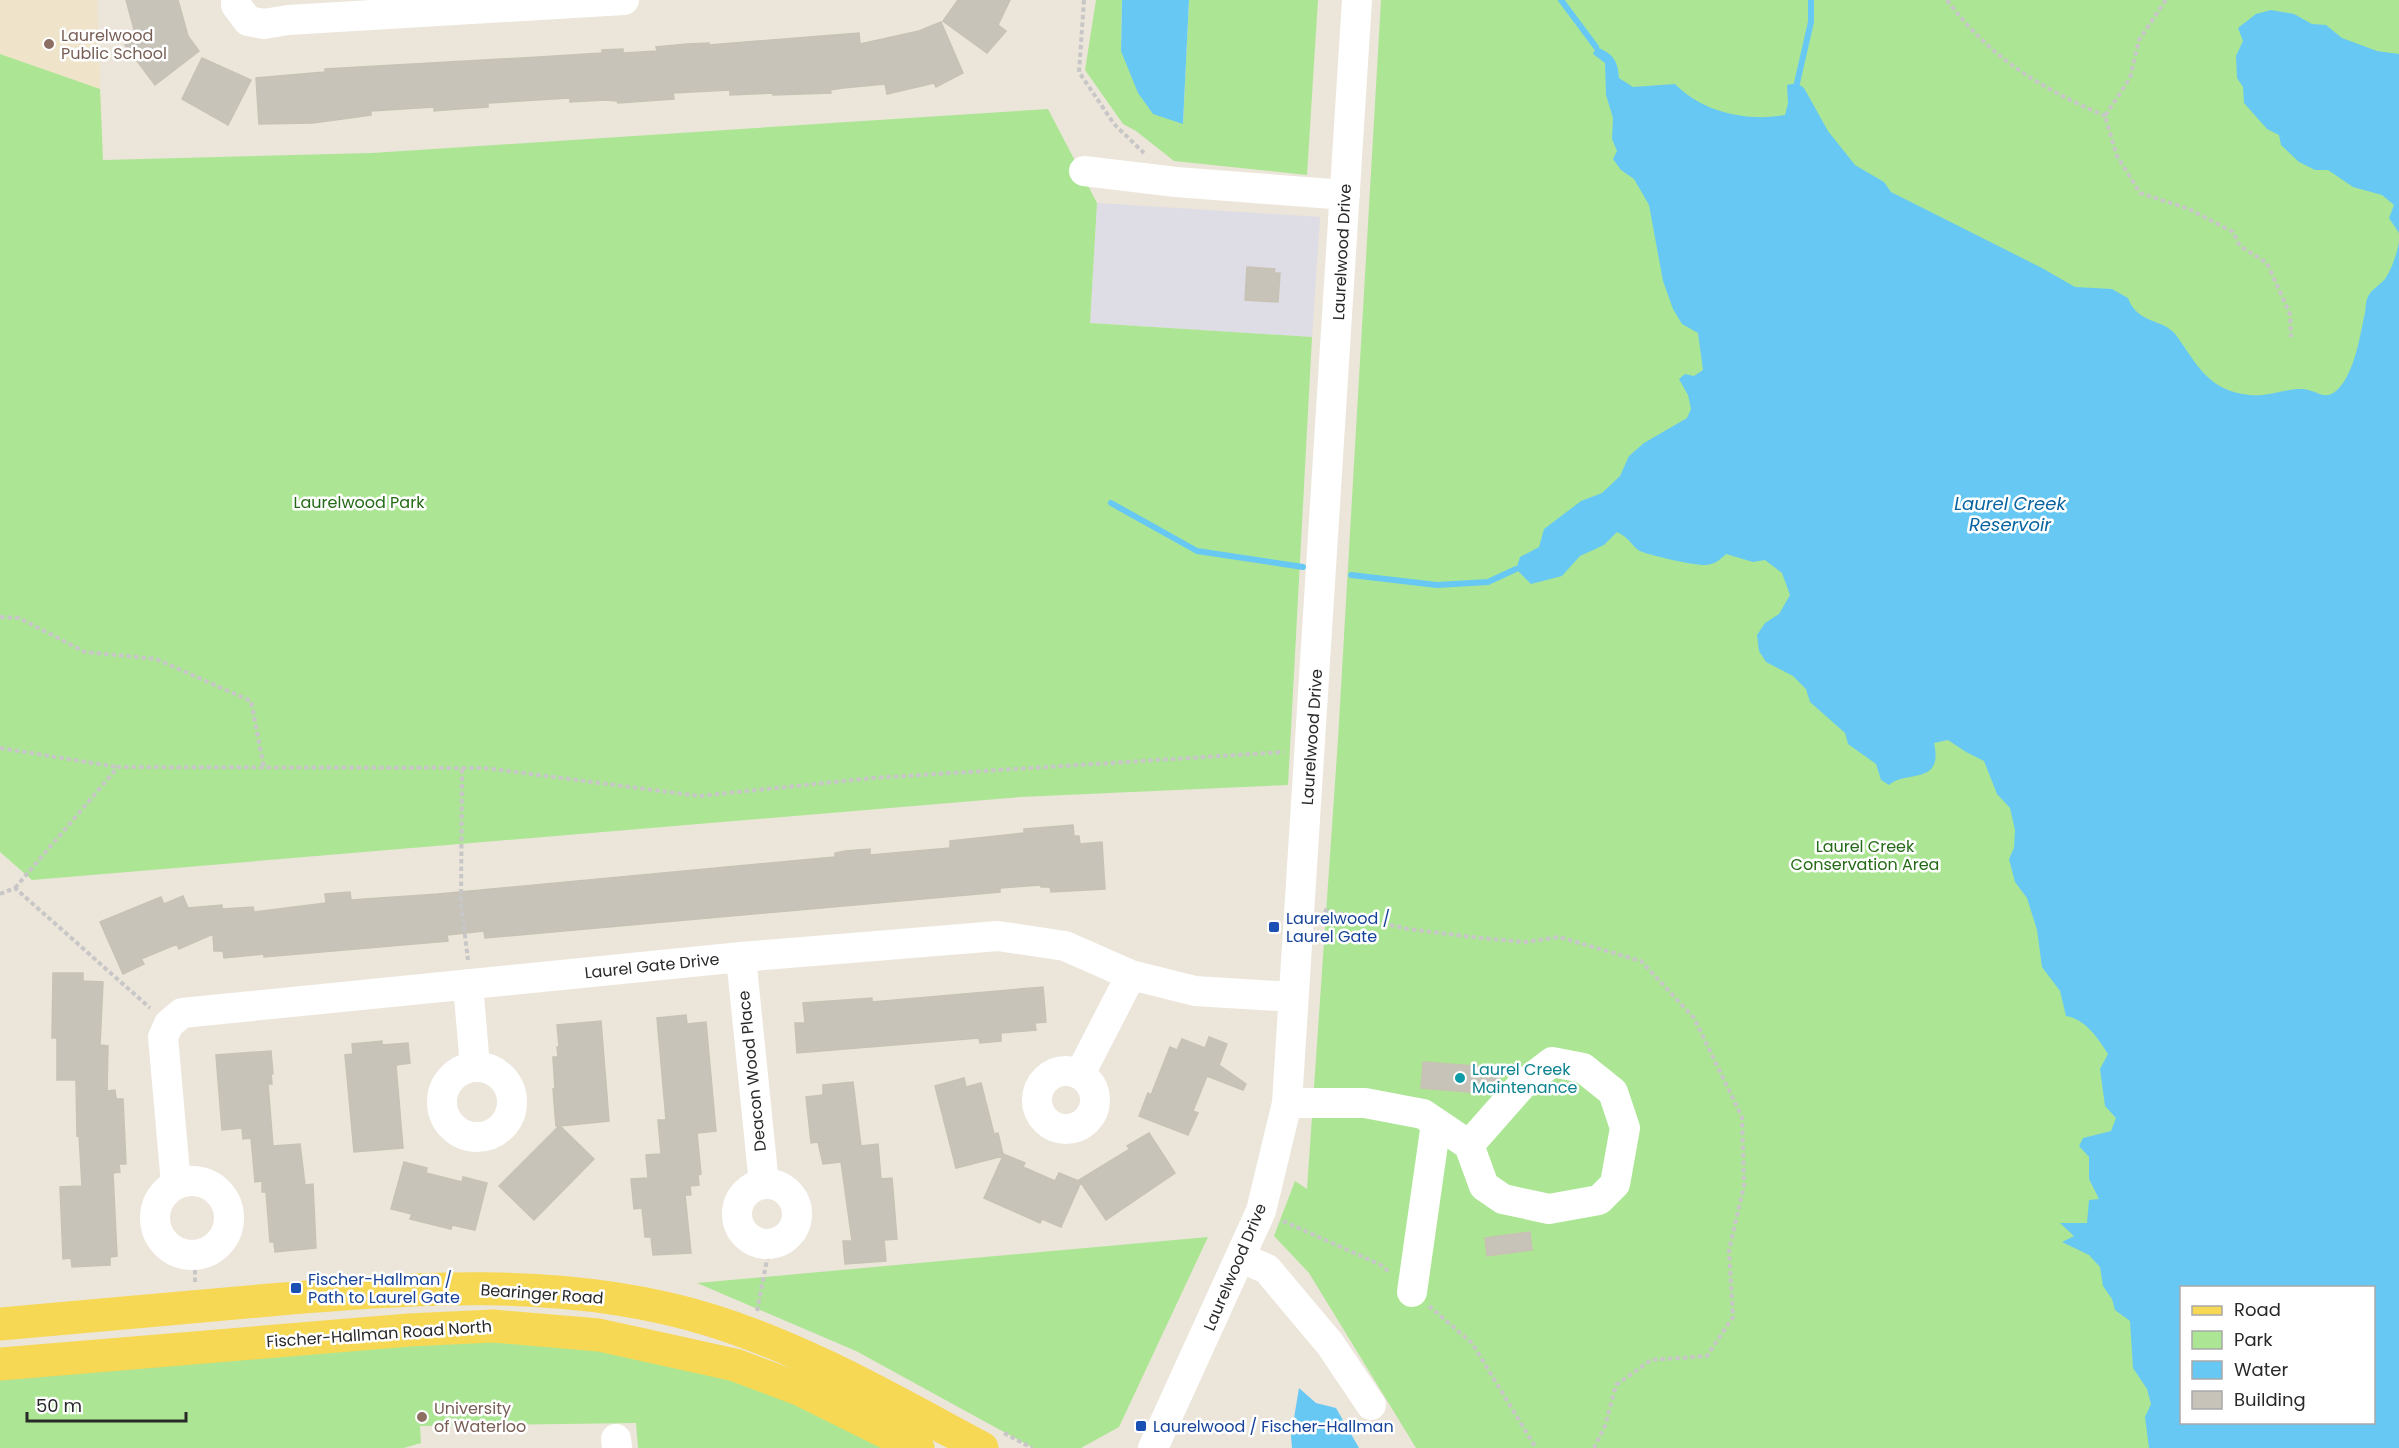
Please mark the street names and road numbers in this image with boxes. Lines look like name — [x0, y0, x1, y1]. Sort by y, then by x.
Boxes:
street label: Laurelwood Drive — [1327, 183, 1357, 321]
street label: Laurelwood Drive — [1296, 668, 1328, 806]
street label: Laurel Gate Drive — [583, 947, 721, 985]
street label: Deacon Wood Place — [732, 989, 772, 1152]
street label: Laurelwood Drive — [1198, 1200, 1272, 1334]
street label: Bearinger Road — [480, 1278, 604, 1310]
street label: Fischer-Hallman Road North — [265, 1315, 493, 1353]

